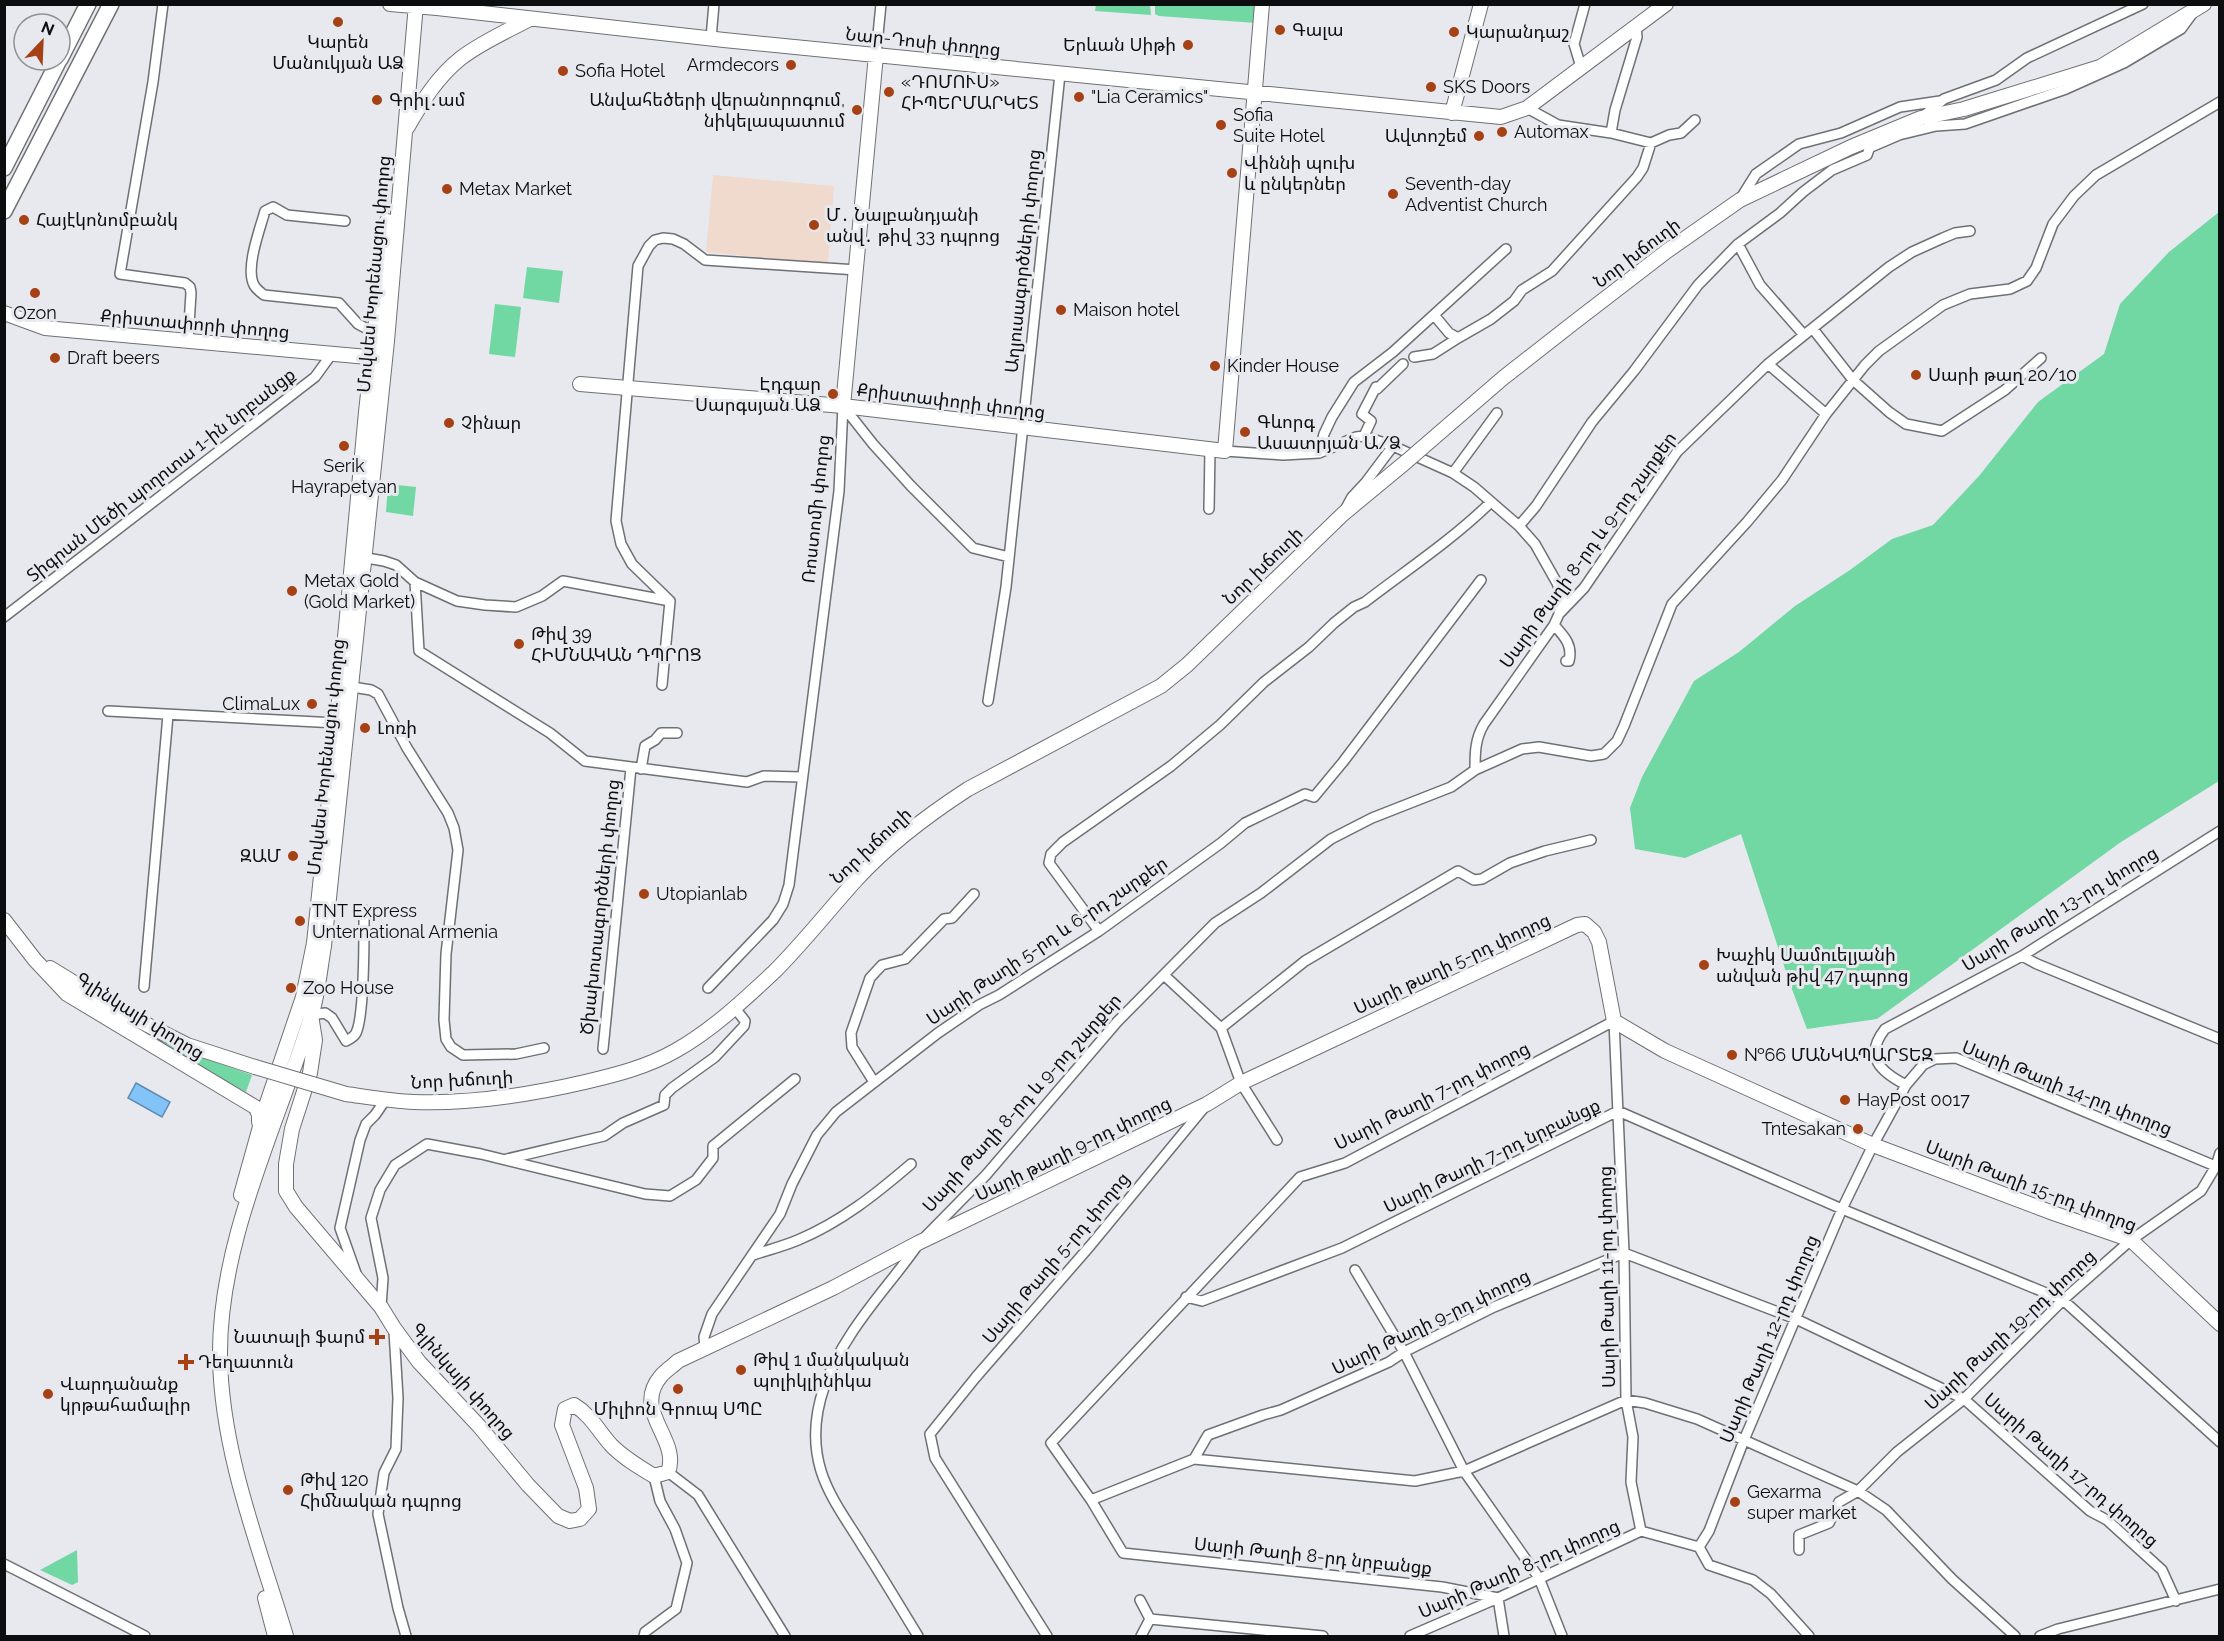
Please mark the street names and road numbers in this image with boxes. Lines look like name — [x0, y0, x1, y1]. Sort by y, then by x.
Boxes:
street label: Նար-Դոսի փողոց — [844, 23, 1002, 60]
street label: Աղյուսագործների փողոց — [1000, 148, 1045, 374]
street label: Մովսես Խորենացու փողոց — [353, 154, 394, 394]
street label: Նոր խճուղի — [1589, 213, 1684, 292]
street label: Քրիստափորի փողոց — [100, 305, 290, 342]
street label: Տիգրան Մեծի պողոտա 1-ին նրբանցք — [22, 363, 299, 586]
street label: Քրիստափորի փողոց — [856, 379, 1046, 422]
street label: Սարի Թաղի 8-րդ և 9-րդ շարքեր — [1495, 428, 1680, 672]
street label: Ռոստոմի փողոց — [797, 434, 834, 584]
street label: Նոր խճուղի — [1218, 522, 1307, 609]
street label: Մովսես Խորենացու փողոց — [303, 637, 348, 876]
street label: Ծխախոտագործների փողոց — [576, 778, 623, 1036]
street label: Նոր խճուղի — [826, 803, 915, 888]
street label: Սարի Թաղի 13-րդ փողոց — [1958, 842, 2161, 975]
street label: Սարի Թաղի 5-րդ և 6-րդ շարքեր — [922, 852, 1171, 1029]
street label: Սարի թաղի 5-րդ փողոց — [1350, 909, 1553, 1018]
street label: Գլինկայի փողոց — [72, 968, 208, 1063]
street label: Սարի Թաղի 8-րդ և 9-րդ շարքեր — [918, 989, 1125, 1216]
street label: Սարի Թաղի 14-րդ փողոց — [1959, 1036, 2175, 1139]
street label: Սարի Թաղի 7-րդ փողոց — [1331, 1037, 1533, 1154]
street label: Նոր խճուղի — [410, 1066, 514, 1093]
street label: Սարի թաղի 9-րդ փողոց — [971, 1092, 1174, 1205]
street label: Սարի Թաղի 7-րդ նրբանցք — [1380, 1094, 1603, 1217]
street label: Սարի Թաղի 15-րդ փողոց — [1923, 1135, 2140, 1236]
street label: Սարի Թաղի 11-րդ փողոց — [1594, 1166, 1619, 1388]
street label: Սարի Թաղի 5-րդ փողոց — [978, 1168, 1133, 1348]
street label: Սարի Թաղի 12-րդ փողոց — [1715, 1231, 1822, 1446]
street label: Սարի Թաղի 19-րդ փողոց — [1920, 1245, 2099, 1414]
street label: Սարի Թաղի 9-րդ փողոց — [1328, 1264, 1533, 1379]
street label: Գլինկայի փողոց — [407, 1318, 520, 1443]
street label: Սարի Թաղի 17-րդ փողոց — [1980, 1388, 2163, 1551]
street label: Սարի Թաղի 8-րդ փողոց — [1415, 1515, 1623, 1622]
street label: Սարի Թաղի 8-րդ նրբանցք — [1193, 1533, 1433, 1578]

